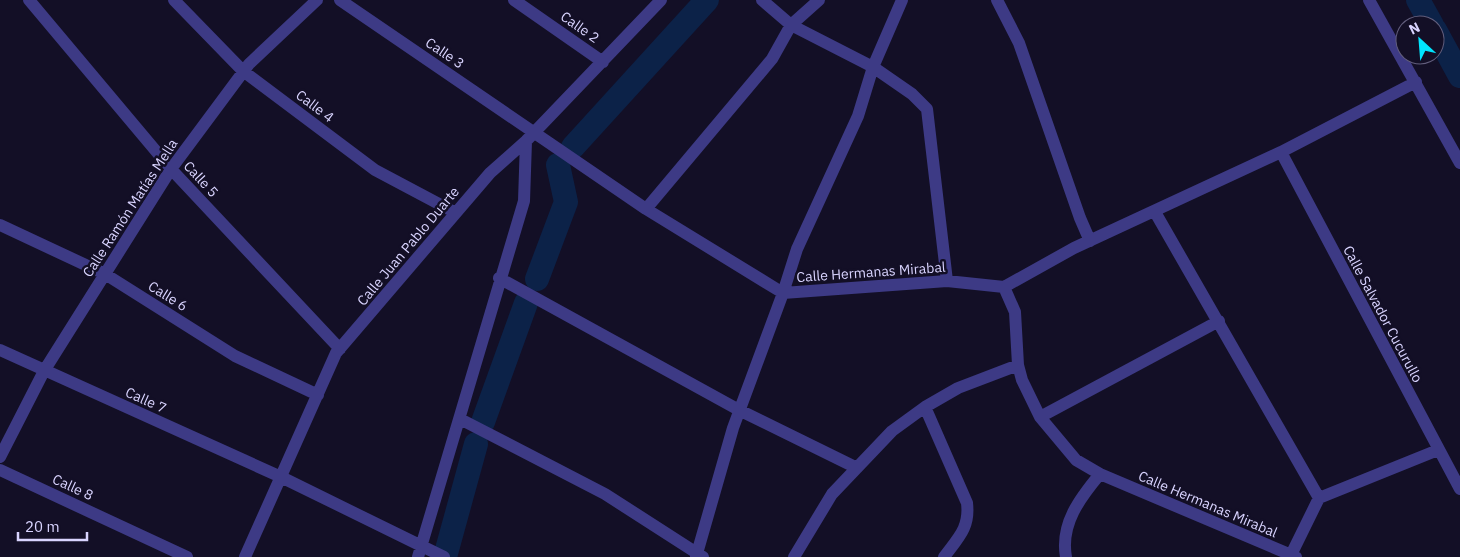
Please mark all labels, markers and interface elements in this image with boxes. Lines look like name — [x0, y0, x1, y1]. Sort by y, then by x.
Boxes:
street label: Calle 2 — [557, 7, 603, 47]
north arrow — [1395, 15, 1445, 65]
text: N — [1406, 18, 1423, 39]
street label: Calle 3 — [422, 33, 468, 73]
street label: Calle 4 — [292, 86, 338, 126]
street label: Calle Ramón Matías Mella — [79, 135, 182, 281]
street label: Calle 5 — [180, 157, 222, 201]
street label: Calle Juan Pablo Duarte — [353, 183, 463, 309]
street label: Calle Salvador Cucurullo — [1339, 242, 1427, 386]
street label: Calle Hermanas Mirabal — [796, 258, 946, 286]
street label: Calle 6 — [145, 277, 191, 315]
street label: Calle 7 — [123, 383, 169, 417]
street label: Calle Hermanas Mirabal — [1136, 467, 1280, 542]
street label: Calle 8 — [50, 470, 96, 504]
scale bar — [18, 510, 86, 542]
text: 20 m — [25, 517, 60, 536]

